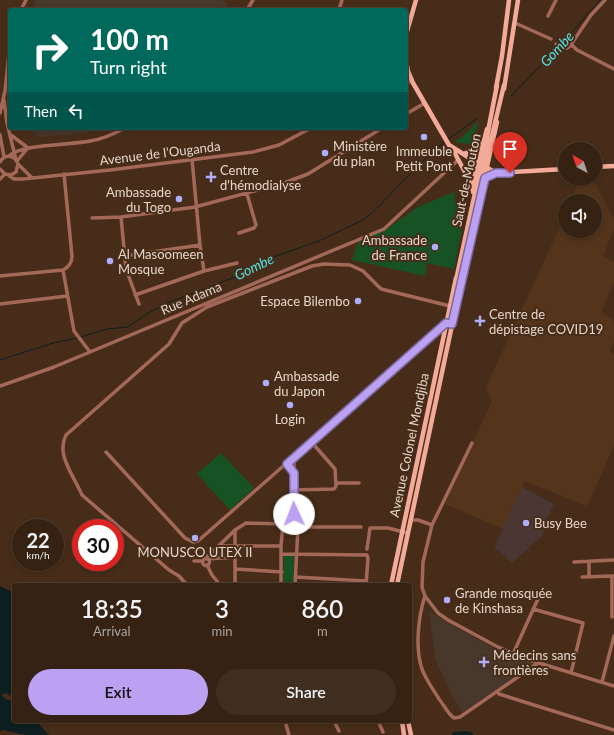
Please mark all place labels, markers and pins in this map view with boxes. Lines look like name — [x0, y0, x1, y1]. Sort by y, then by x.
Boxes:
marker: Immeuble Petit Pont — [419, 132, 429, 142]
pin — [493, 132, 527, 173]
place label: Ministère du plan — [333, 138, 387, 169]
place label: Immeuble Petit Pont — [396, 143, 453, 174]
marker: Ministère du plan — [320, 148, 330, 158]
place label: Centre d'hémodialyse — [220, 162, 301, 193]
marker: Centre d'hémodialyse — [205, 171, 217, 183]
place label: Ambassade du Togo — [106, 184, 171, 215]
marker: Ambassade du Togo — [174, 194, 184, 204]
place label: Ambassade de France — [362, 232, 427, 263]
marker: Ambassade de France — [430, 242, 440, 252]
place label: Al Masoomeen Mosque — [118, 246, 204, 277]
marker: Al Masoomeen Mosque — [105, 256, 115, 266]
place label: Espace Bilembo — [260, 293, 350, 309]
marker: Espace Bilembo — [353, 296, 363, 306]
place label: Centre de dépistage COVID19 — [489, 306, 603, 337]
marker: Centre de dépistage COVID19 — [474, 315, 486, 327]
place label: Ambassade du Japon — [274, 368, 339, 399]
marker: Ambassade du Japon — [261, 378, 271, 388]
marker: Login — [285, 400, 295, 410]
place label: Login — [275, 411, 305, 427]
place label: Busy Bee — [534, 515, 587, 531]
marker: Busy Bee — [521, 518, 531, 528]
marker: MONUSCO UTEX II — [190, 533, 200, 543]
place label: MONUSCO UTEX II — [137, 544, 253, 560]
place label: Grande mosquée de Kinshasa — [455, 585, 552, 616]
marker: Grande mosquée de Kinshasa — [442, 595, 452, 605]
place label: Médecins sans frontières — [493, 647, 577, 678]
marker: Médecins sans frontières — [478, 656, 490, 668]

